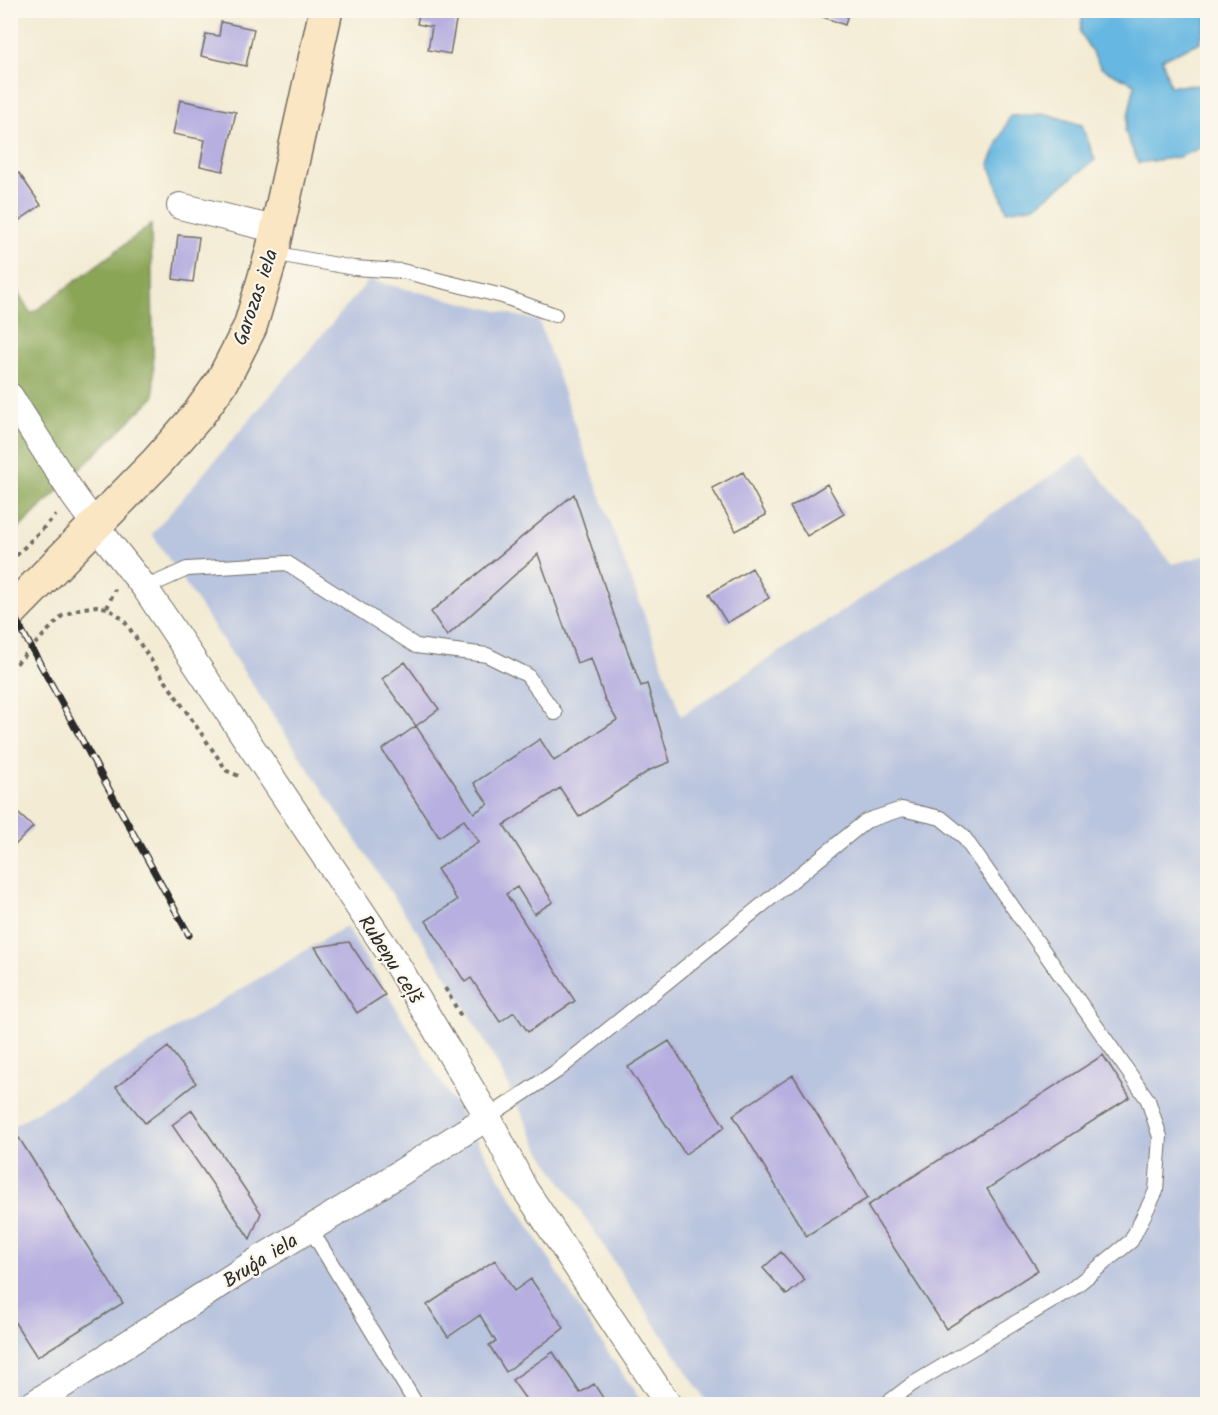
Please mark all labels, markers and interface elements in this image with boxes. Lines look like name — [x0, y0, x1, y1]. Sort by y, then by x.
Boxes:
street label: Garozas iela — [225, 245, 288, 350]
street label: Rubeņu ceļš — [349, 909, 430, 1011]
street label: Bruģa iela — [217, 1226, 305, 1297]

